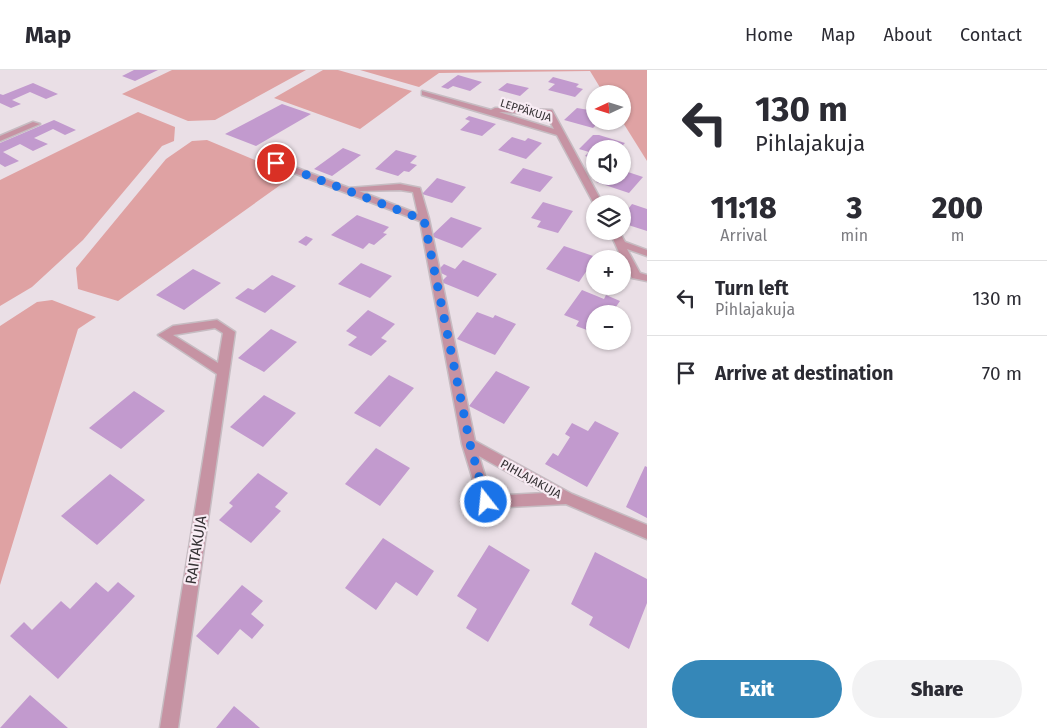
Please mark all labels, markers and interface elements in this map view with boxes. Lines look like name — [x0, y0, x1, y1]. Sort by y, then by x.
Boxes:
text: Map — [25, 21, 71, 49]
text: Home — [745, 24, 793, 46]
text: Map — [821, 24, 855, 46]
text: About — [883, 24, 932, 46]
text: Contact — [960, 24, 1022, 46]
north arrow — [586, 85, 631, 130]
map controls — [586, 85, 631, 350]
text: 130 m — [755, 88, 848, 130]
icon: left — [672, 90, 737, 155]
street label: LEPPÄKUJA — [499, 96, 554, 125]
text: Pihlajakuja — [755, 130, 865, 157]
button: sound — [586, 140, 631, 185]
pin — [255, 142, 297, 184]
icon: arrive — [262, 149, 290, 177]
text: 11:18 — [711, 190, 777, 226]
text: 3 — [846, 190, 862, 226]
text: 200 — [932, 190, 983, 226]
button: layers — [586, 195, 631, 240]
text: Arrival — [720, 226, 767, 245]
text: min — [840, 226, 868, 245]
text: m — [951, 226, 964, 245]
button: + — [586, 250, 631, 295]
text: Turn left — [715, 277, 789, 300]
icon: left — [672, 284, 700, 312]
text: 130 m — [972, 287, 1022, 310]
text: Pihlajakuja — [715, 300, 795, 319]
button: − — [586, 305, 631, 350]
icon: arrive — [672, 359, 700, 387]
text: Arrive at destination — [715, 362, 894, 385]
text: 70 m — [982, 362, 1022, 385]
street label: PIHLAJAKUJA — [498, 457, 564, 502]
position arrow — [459, 475, 511, 527]
street label: RAITAKUJA — [182, 514, 210, 586]
button: Exit — [672, 660, 842, 718]
button: Share — [852, 660, 1022, 718]

